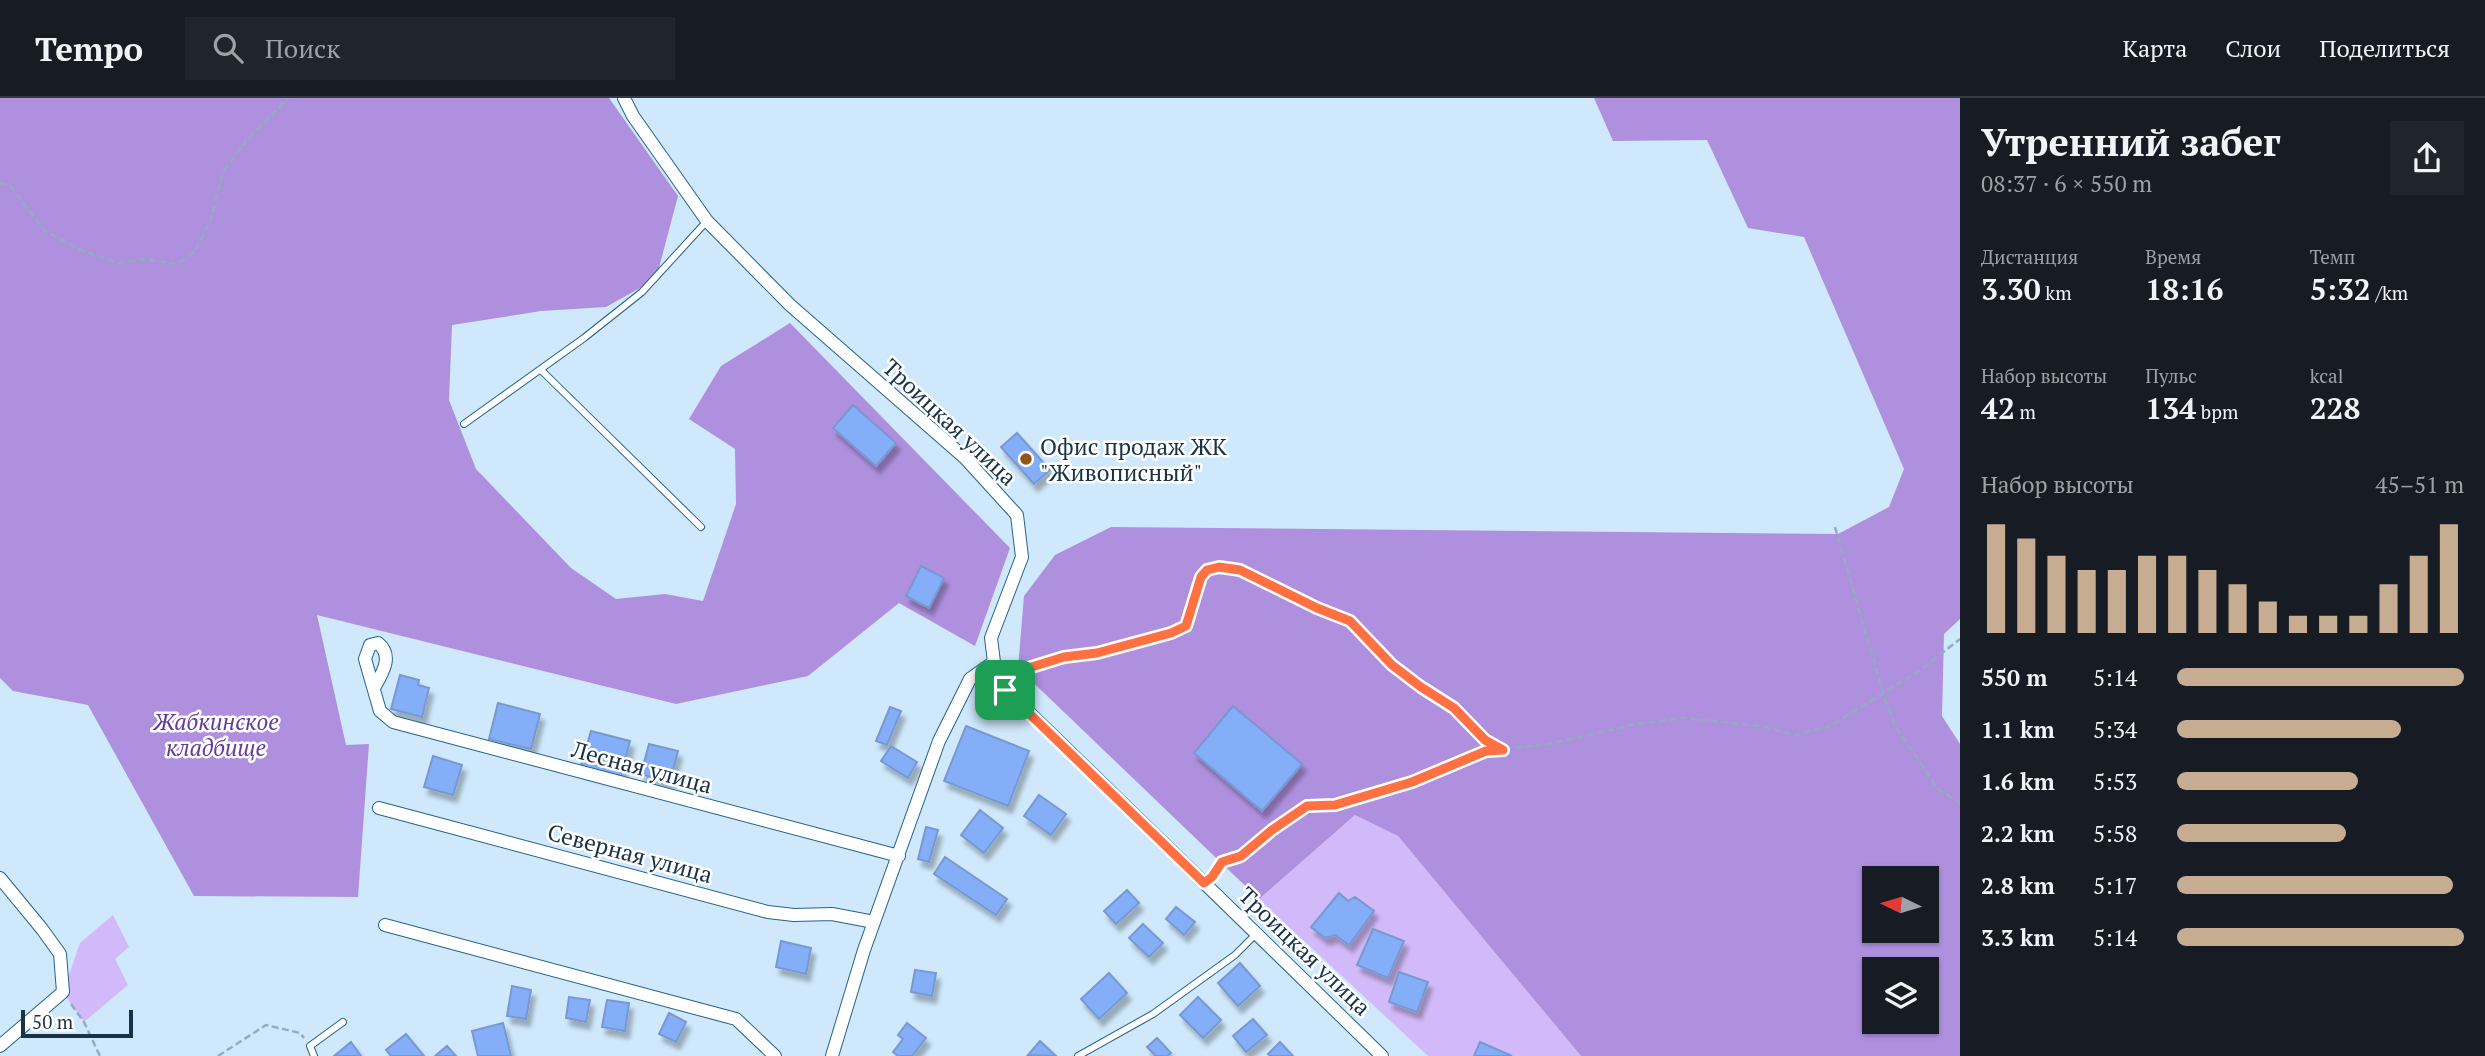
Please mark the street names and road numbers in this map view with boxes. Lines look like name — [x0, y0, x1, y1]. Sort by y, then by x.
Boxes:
street label: Троицкая улица — [876, 352, 1024, 492]
street label: Лесная улица — [567, 733, 716, 801]
street label: Северная улица — [544, 816, 716, 890]
street label: Троицкая улица — [1232, 880, 1378, 1022]

